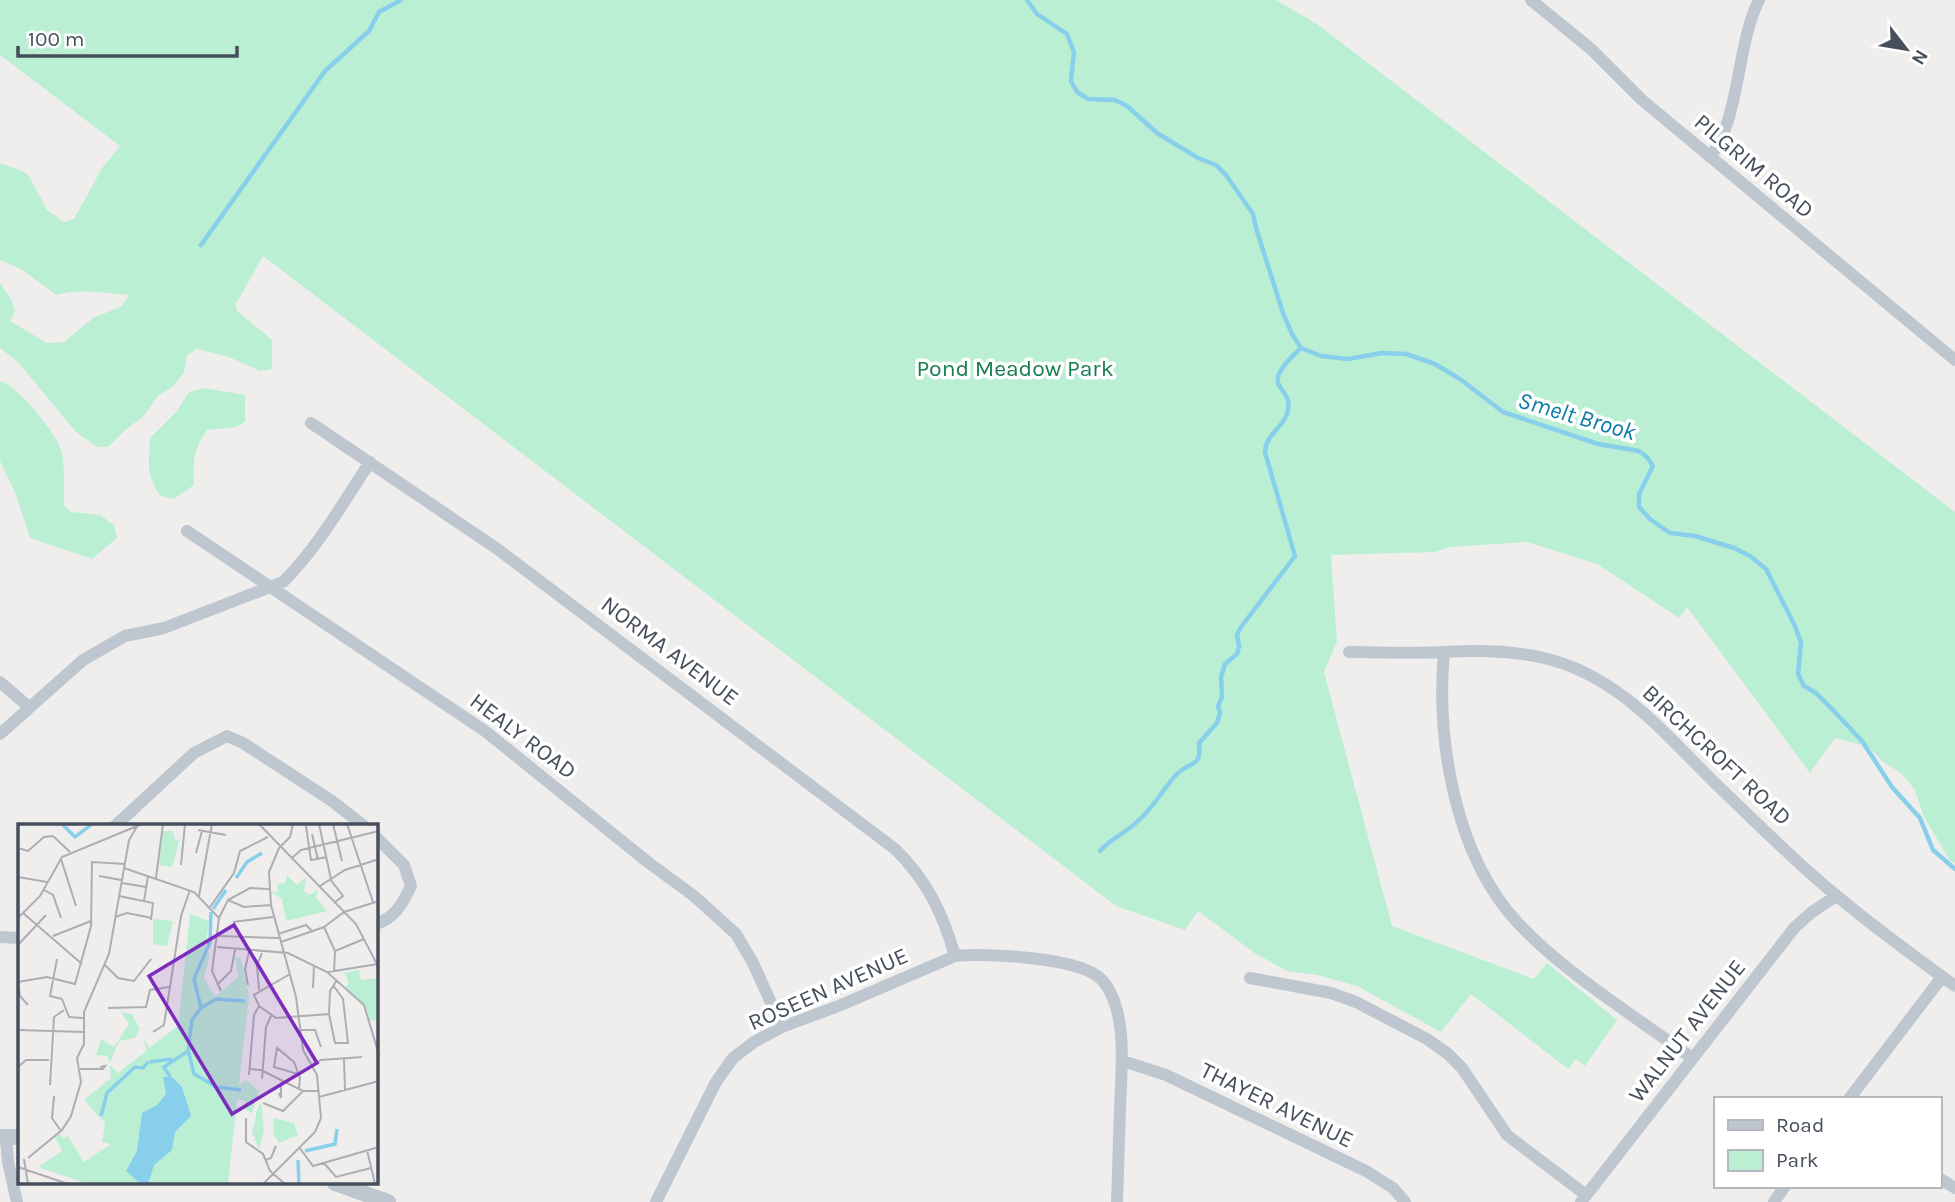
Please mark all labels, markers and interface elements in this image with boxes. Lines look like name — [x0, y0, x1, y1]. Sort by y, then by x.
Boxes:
scale bar — [18, 14, 236, 58]
north arrow — [1871, 14, 1941, 84]
text: 100 m — [28, 27, 85, 51]
text: N — [1907, 46, 1933, 69]
street label: PILGRIM ROAD — [1689, 108, 1819, 224]
park label: Pond Meadow Park — [916, 355, 1114, 382]
water label: Smelt Brook — [1515, 386, 1640, 446]
street label: NORMA AVENUE — [596, 591, 744, 711]
street label: BIRCHCROFT ROAD — [1637, 679, 1797, 831]
street label: HEALY ROAD — [465, 687, 581, 785]
inset map — [18, 824, 378, 1184]
street label: ROSEEN AVENUE — [744, 942, 912, 1036]
street label: WALNUT AVENUE — [1623, 954, 1751, 1108]
street label: THAYER AVENUE — [1196, 1056, 1358, 1154]
legend — [1714, 1097, 1941, 1188]
text: Road — [1776, 1113, 1824, 1137]
text: Park — [1776, 1148, 1819, 1172]

